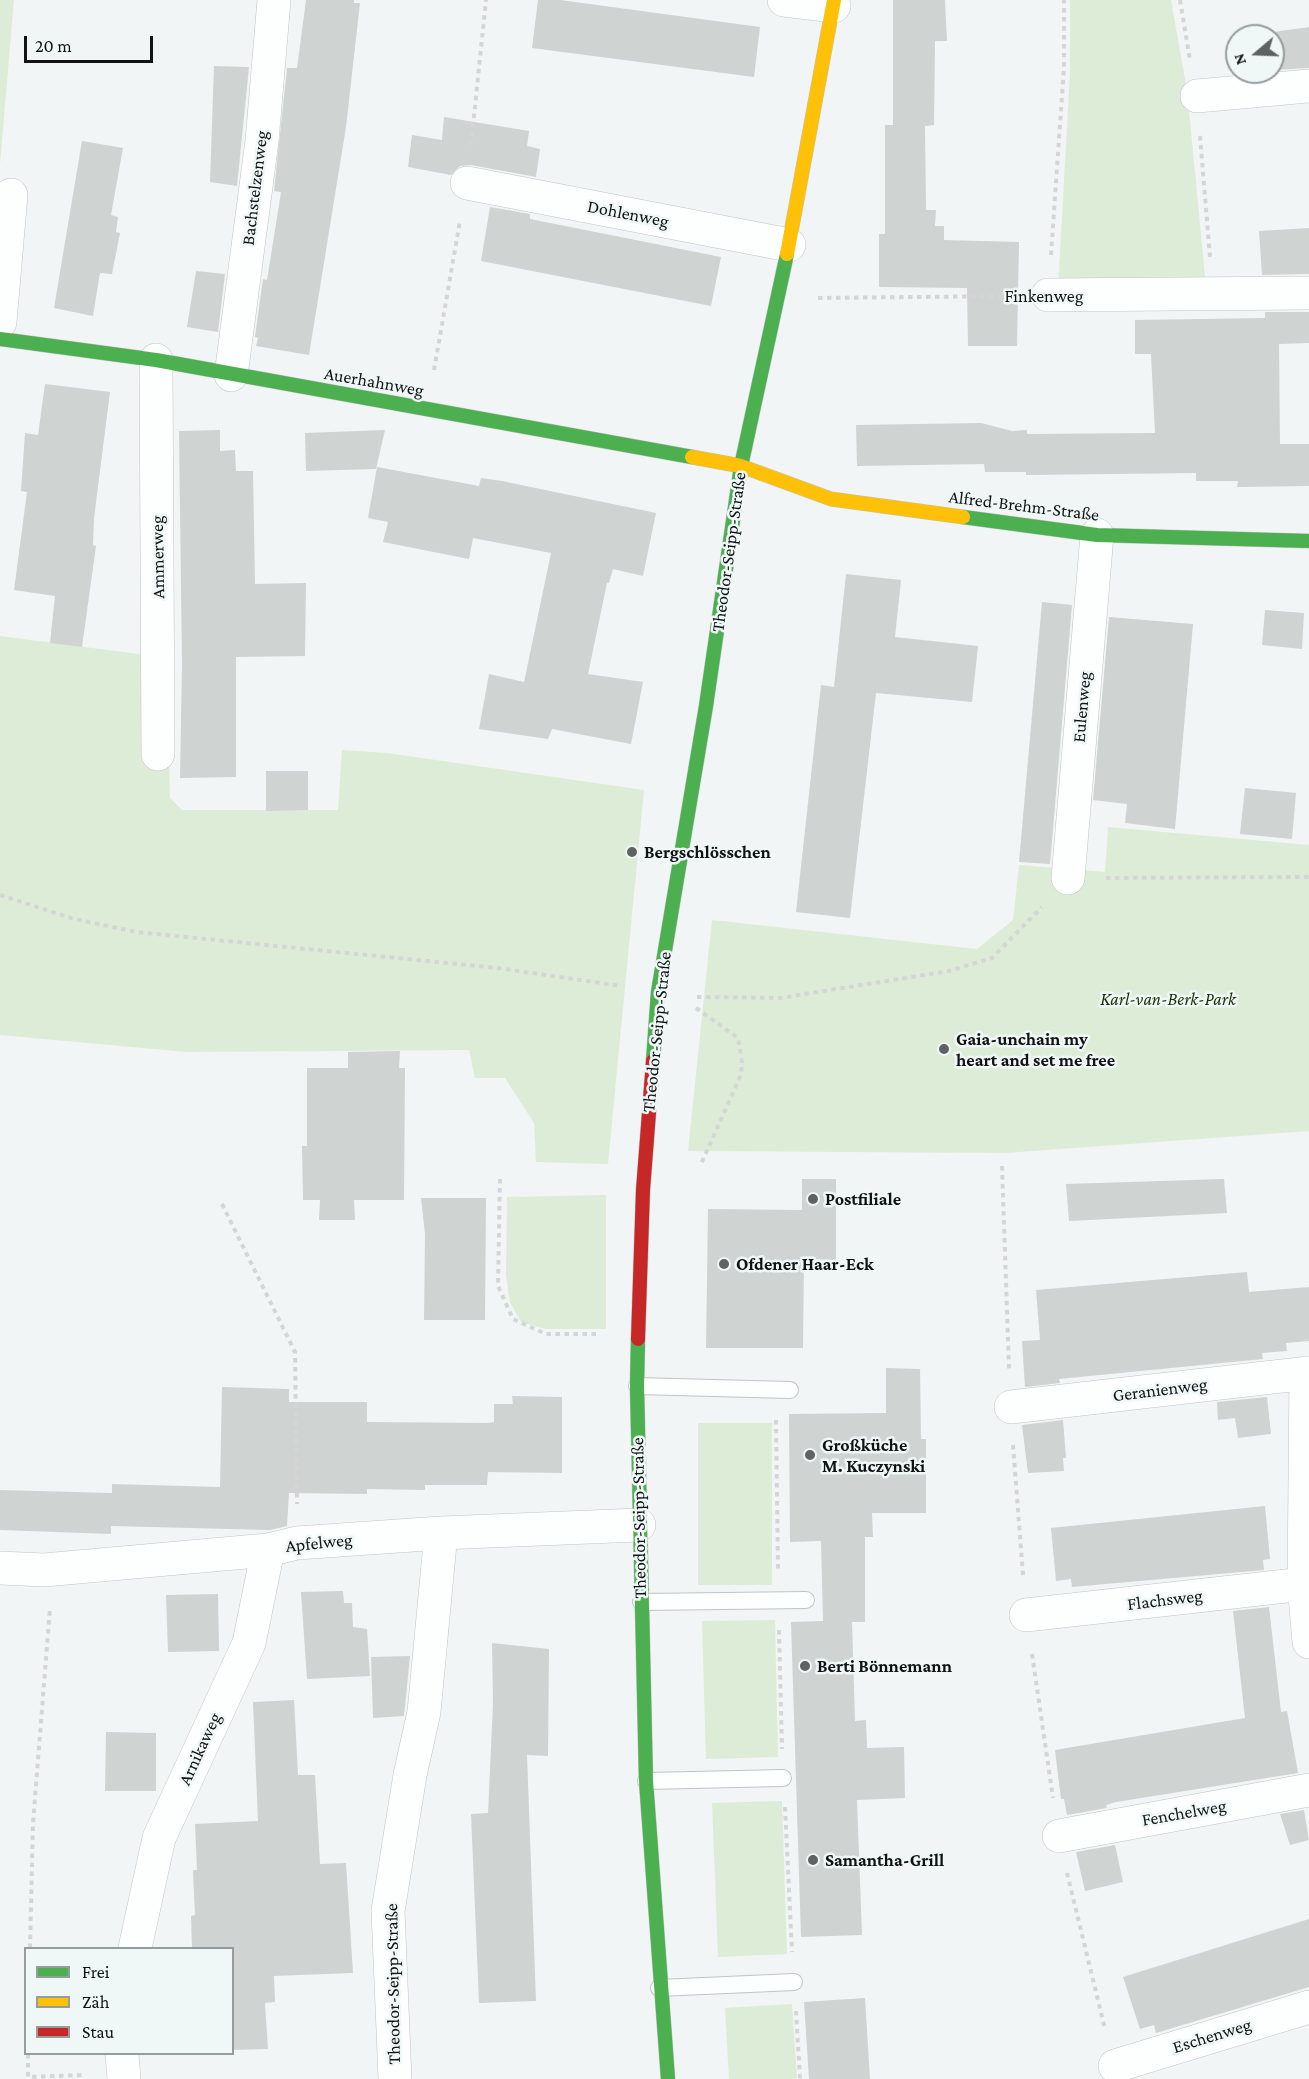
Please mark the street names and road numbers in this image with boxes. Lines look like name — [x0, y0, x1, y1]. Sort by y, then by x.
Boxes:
street label: Bachstelzenweg — [237, 129, 273, 247]
street label: Dohlenweg — [585, 196, 671, 232]
street label: Finkenweg — [1005, 285, 1083, 307]
street label: Auerhahnweg — [323, 363, 425, 401]
street label: Theodor-Seipp-Straße — [707, 471, 751, 633]
street label: Alfred-Brehm-Straße — [948, 486, 1100, 526]
street label: Ammerweg — [146, 515, 170, 599]
street label: Eulenweg — [1068, 671, 1096, 743]
street label: Theodor-Seipp-Straße — [638, 951, 676, 1113]
street label: Geranienweg — [1111, 1373, 1209, 1407]
street label: Theodor-Seipp-Straße — [627, 1437, 651, 1599]
street label: Apfelweg — [284, 1529, 354, 1557]
street label: Flachsweg — [1126, 1585, 1204, 1615]
street label: Arnikaweg — [174, 1709, 226, 1789]
street label: Fenchelweg — [1140, 1795, 1228, 1831]
street label: Theodor-Seipp-Straße — [381, 1903, 405, 2065]
street label: Eschenweg — [1170, 2014, 1254, 2058]

